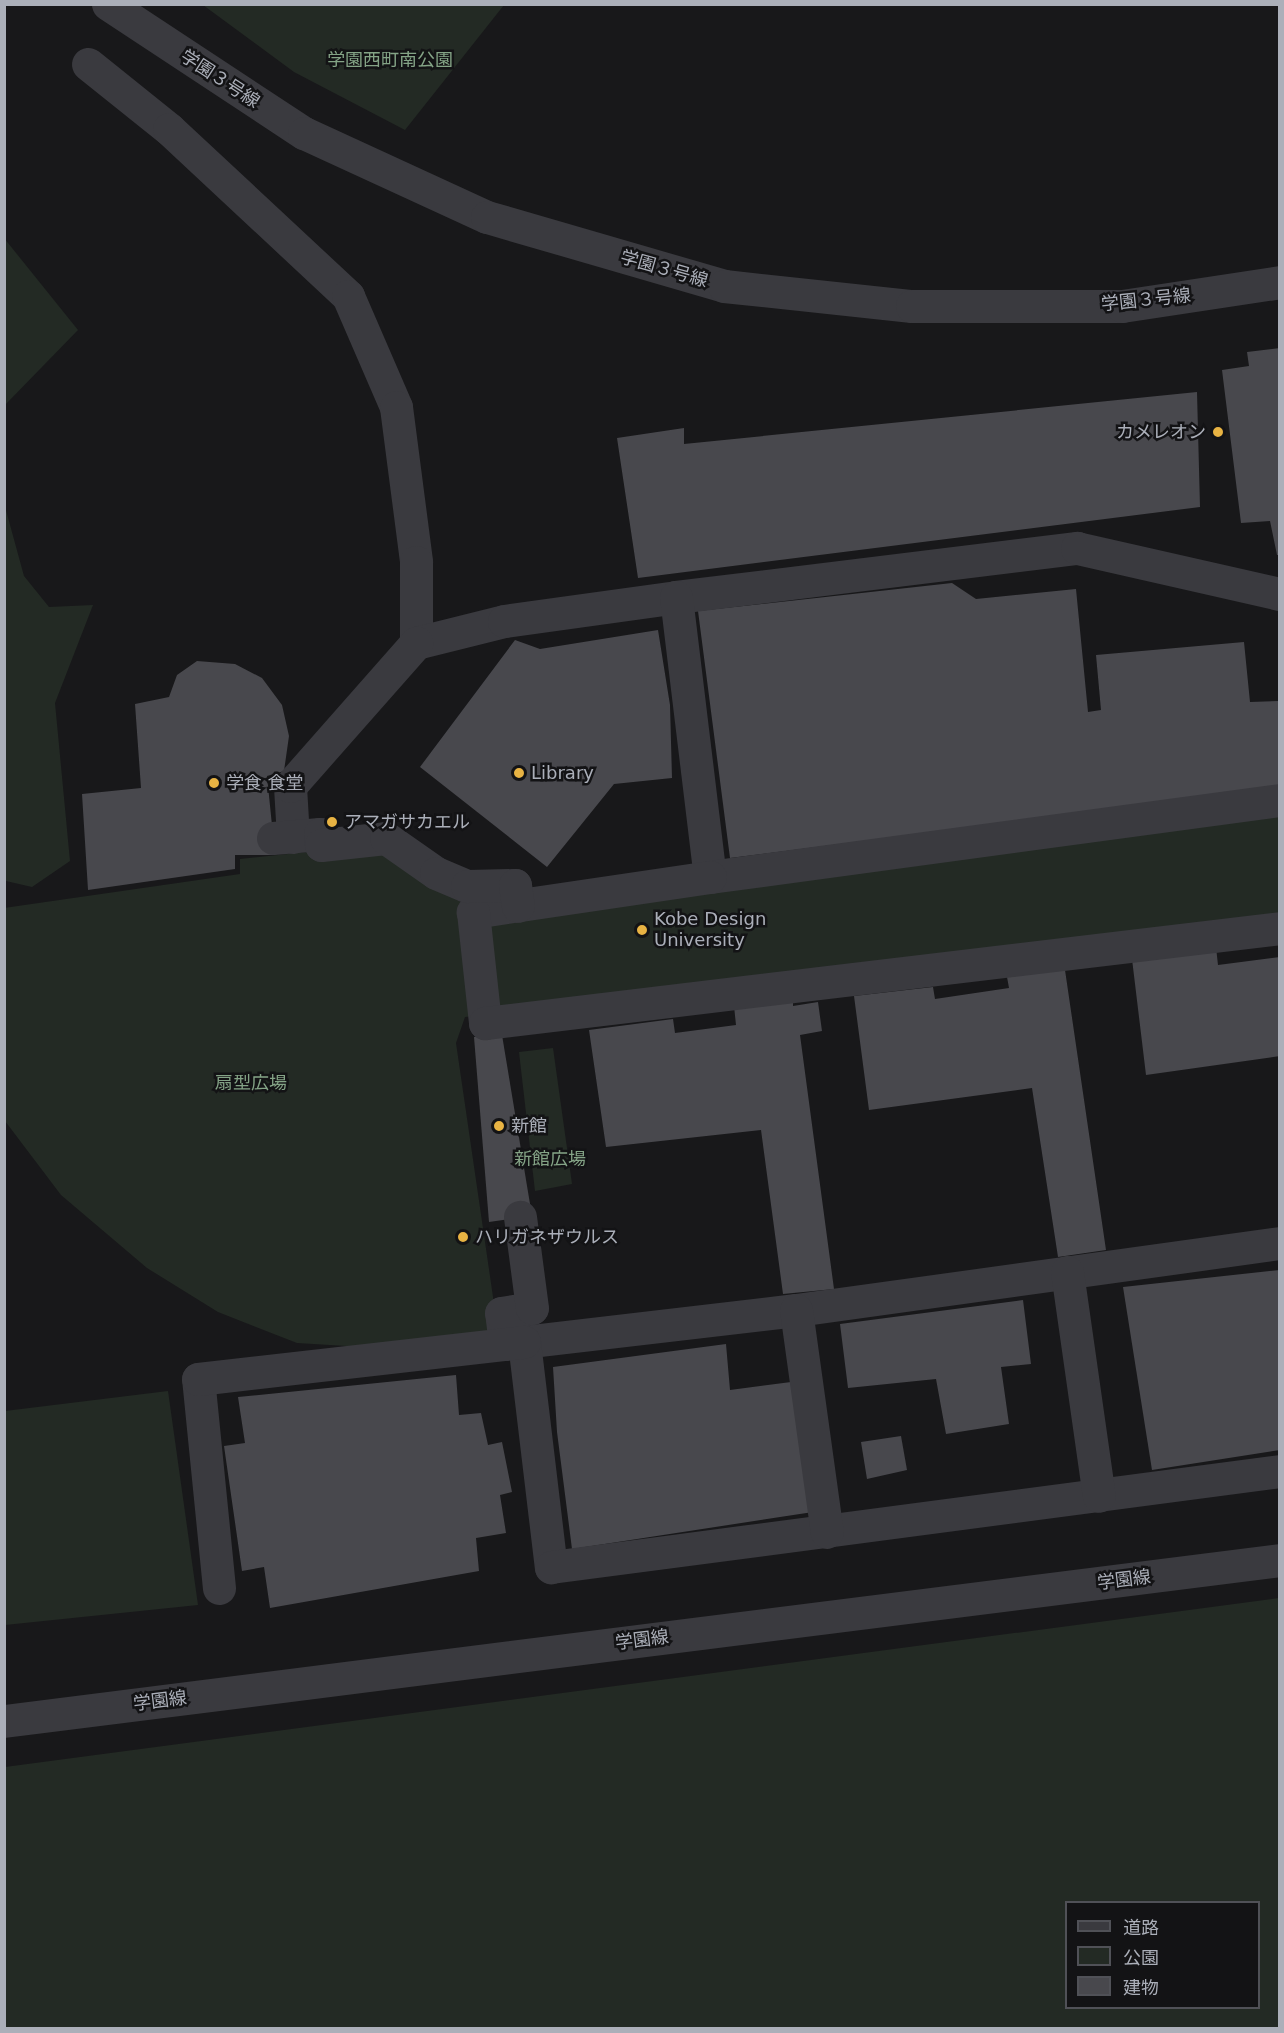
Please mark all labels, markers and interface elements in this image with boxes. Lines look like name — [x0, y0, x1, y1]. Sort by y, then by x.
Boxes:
street label: 学園３号線 — [176, 45, 264, 113]
park label: 学園西町南公園 — [327, 49, 453, 71]
street label: 学園３号線 — [618, 246, 710, 292]
street label: 学園３号線 — [1100, 285, 1192, 315]
place label: カメレオン — [1116, 421, 1206, 443]
marker: カメレオン — [1211, 425, 1225, 439]
place label: Library — [531, 762, 594, 784]
marker: Library — [512, 766, 526, 780]
place label: 学食 食堂 — [226, 772, 304, 794]
marker: 学食 食堂 — [207, 776, 221, 790]
place label: アマガサカエル — [344, 811, 470, 833]
marker: アマガサカエル — [325, 815, 339, 829]
place label: Kobe Design University — [654, 909, 766, 952]
marker: Kobe Design University — [635, 923, 649, 937]
park label: 扇型広場 — [215, 1072, 287, 1094]
place label: 新館 — [511, 1115, 547, 1137]
marker: 新館 — [492, 1119, 506, 1133]
park label: 新館広場 — [514, 1148, 586, 1170]
place label: ハリガネザウルス — [475, 1226, 619, 1248]
marker: ハリガネザウルス — [456, 1230, 470, 1244]
street label: 学園線 — [1096, 1566, 1152, 1594]
street label: 学園線 — [614, 1626, 670, 1654]
street label: 学園線 — [132, 1687, 188, 1715]
legend — [1065, 1901, 1260, 2009]
text: 道路 — [1123, 1917, 1159, 1938]
text: 公園 — [1123, 1947, 1159, 1968]
text: 建物 — [1123, 1977, 1159, 1998]

